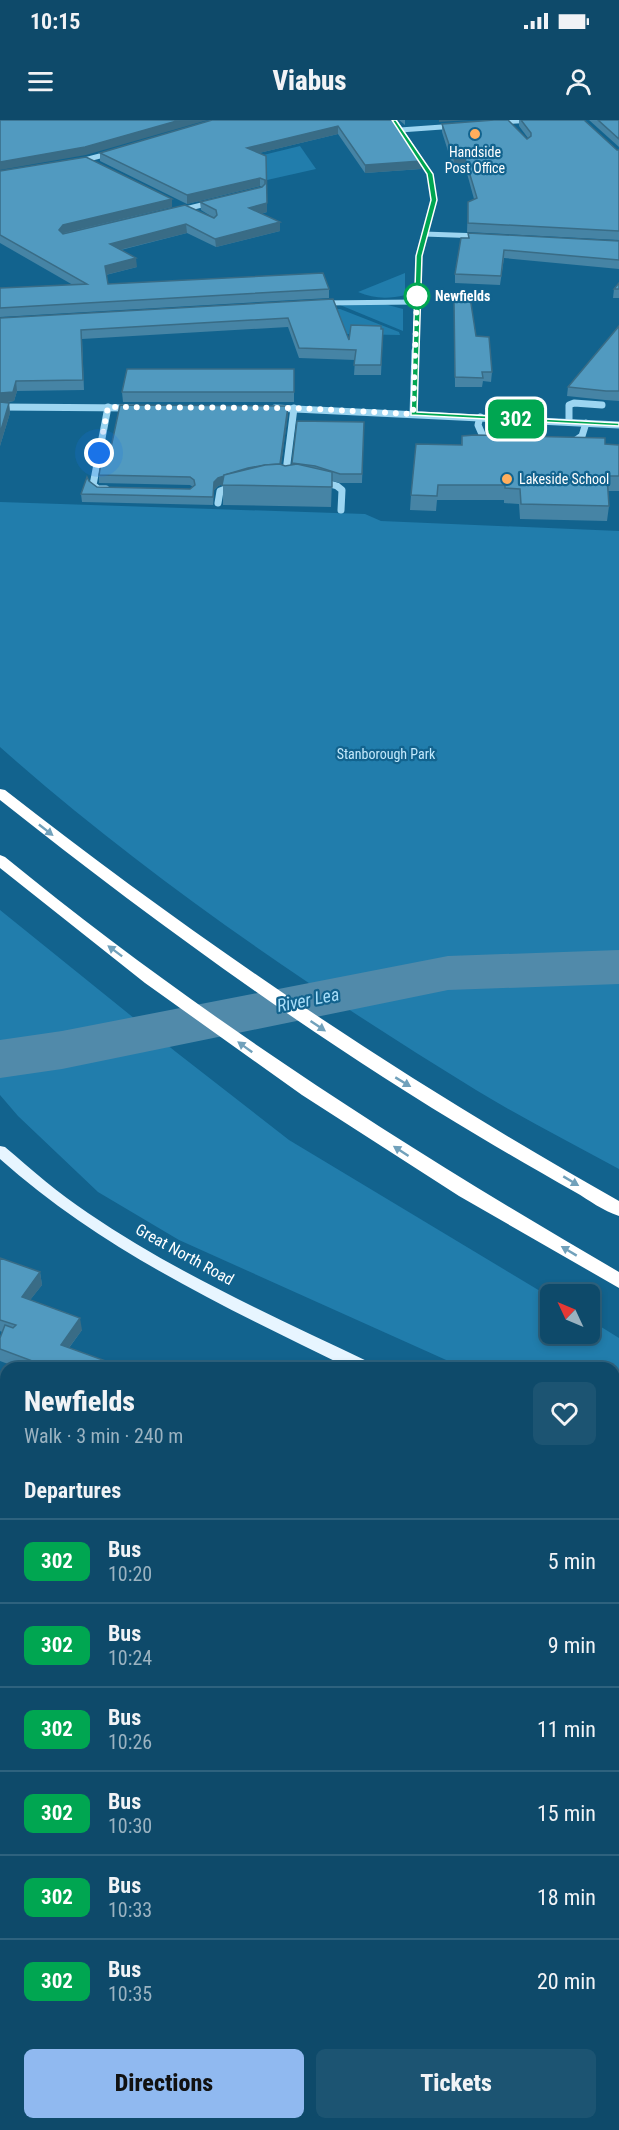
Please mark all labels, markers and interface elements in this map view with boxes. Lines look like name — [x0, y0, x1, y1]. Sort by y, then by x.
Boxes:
text: 10:15 — [30, 9, 81, 34]
icon: menu — [24, 65, 57, 98]
text: Viabus — [272, 65, 347, 97]
icon: person — [562, 65, 595, 98]
marker: Handside Post Office — [468, 127, 482, 141]
place label: Handside Post Office — [445, 144, 506, 176]
marker: Newfields — [404, 283, 430, 309]
place label: Newfields — [435, 288, 490, 304]
line badge: 302 — [482, 400, 550, 438]
text: 302 — [500, 407, 532, 431]
your location — [84, 438, 114, 468]
place label: Lakeside School — [519, 471, 609, 487]
marker: Lakeside School — [500, 472, 514, 486]
park label: Stanborough Park — [337, 746, 436, 762]
one-way arrow — [38, 823, 53, 835]
one-way arrow — [107, 946, 122, 958]
water label: River Lea — [275, 983, 341, 1016]
one-way arrow — [310, 1021, 326, 1032]
one-way arrow — [238, 1041, 253, 1053]
one-way arrow — [395, 1076, 411, 1087]
one-way arrow — [394, 1145, 410, 1157]
one-way arrow — [563, 1175, 579, 1186]
street label: Great North Road — [132, 1220, 237, 1289]
one-way arrow — [561, 1246, 577, 1257]
north arrow — [540, 1284, 600, 1344]
map controls — [540, 1284, 600, 1344]
button: heart — [533, 1382, 596, 1445]
text: Newfields — [24, 1385, 135, 1418]
text: Walk · 3 min · 240 m — [24, 1424, 183, 1448]
text: Departures — [24, 1478, 121, 1503]
text: Bus — [108, 1537, 141, 1562]
text: 302 — [41, 1549, 73, 1573]
text: 5 min — [548, 1549, 596, 1574]
text: 10:20 — [108, 1562, 152, 1586]
text: Bus — [108, 1621, 141, 1646]
text: 302 — [41, 1633, 73, 1657]
text: 9 min — [548, 1633, 596, 1658]
text: 10:24 — [108, 1646, 152, 1670]
text: Bus — [108, 1705, 141, 1730]
text: 302 — [41, 1717, 73, 1741]
text: 11 min — [537, 1717, 596, 1742]
text: 10:26 — [108, 1730, 152, 1754]
text: Bus — [108, 1789, 141, 1814]
text: 302 — [41, 1801, 73, 1825]
text: 15 min — [537, 1801, 596, 1826]
text: 10:30 — [108, 1814, 152, 1838]
text: Bus — [108, 1873, 141, 1898]
text: 302 — [41, 1885, 73, 1909]
text: 18 min — [537, 1885, 596, 1910]
text: 10:33 — [108, 1898, 152, 1922]
text: Bus — [108, 1957, 141, 1982]
text: 302 — [41, 1969, 73, 1993]
text: 20 min — [537, 1969, 596, 1994]
text: 10:35 — [108, 1982, 152, 2006]
button: Directions — [24, 2049, 304, 2118]
button: Tickets — [316, 2049, 596, 2118]

